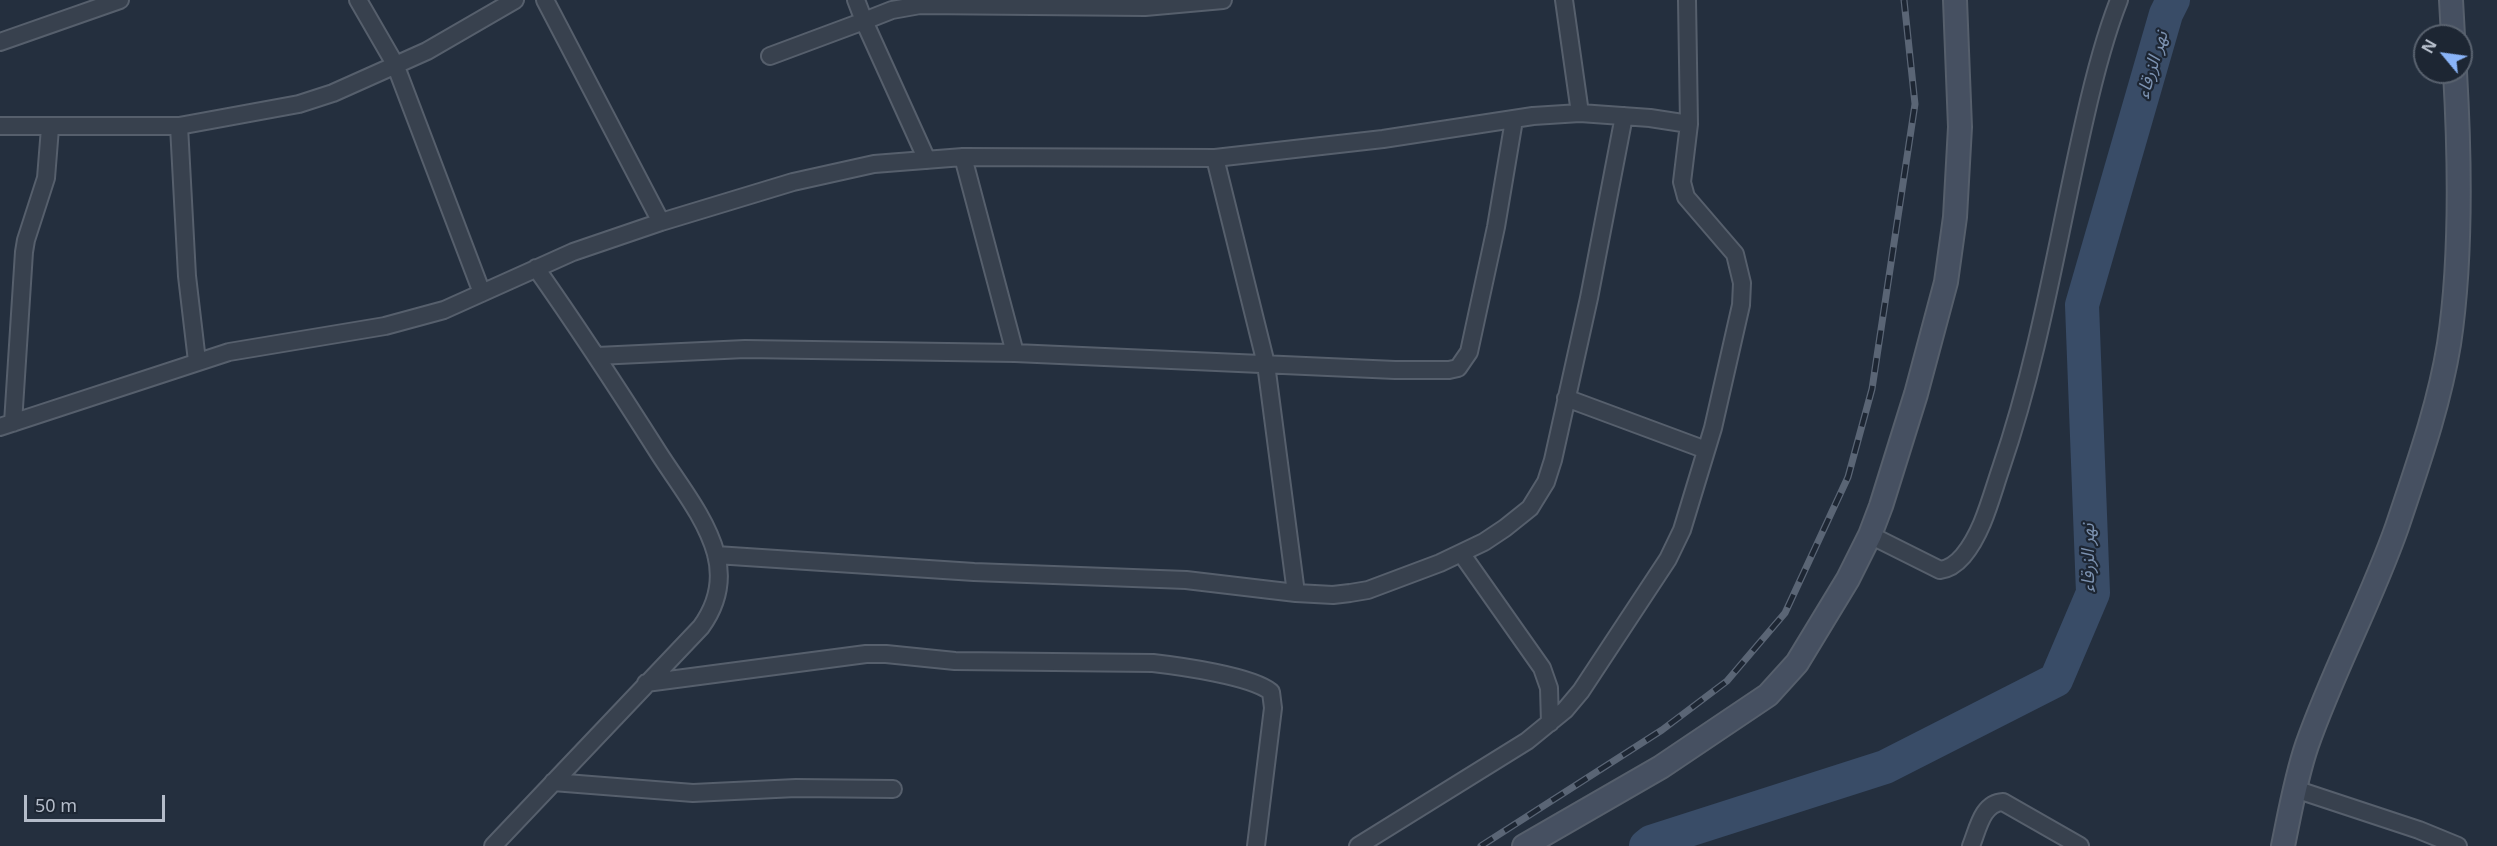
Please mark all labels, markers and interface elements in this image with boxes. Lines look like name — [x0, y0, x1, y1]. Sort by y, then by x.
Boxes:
north arrow — [2413, 24, 2473, 84]
water label: نهر الزرقاء — [2133, 29, 2173, 101]
text: N — [2416, 35, 2442, 57]
water label: نهر الزرقاء — [2078, 524, 2100, 592]
scale bar — [27, 783, 168, 821]
text: 50 m — [35, 793, 77, 817]

